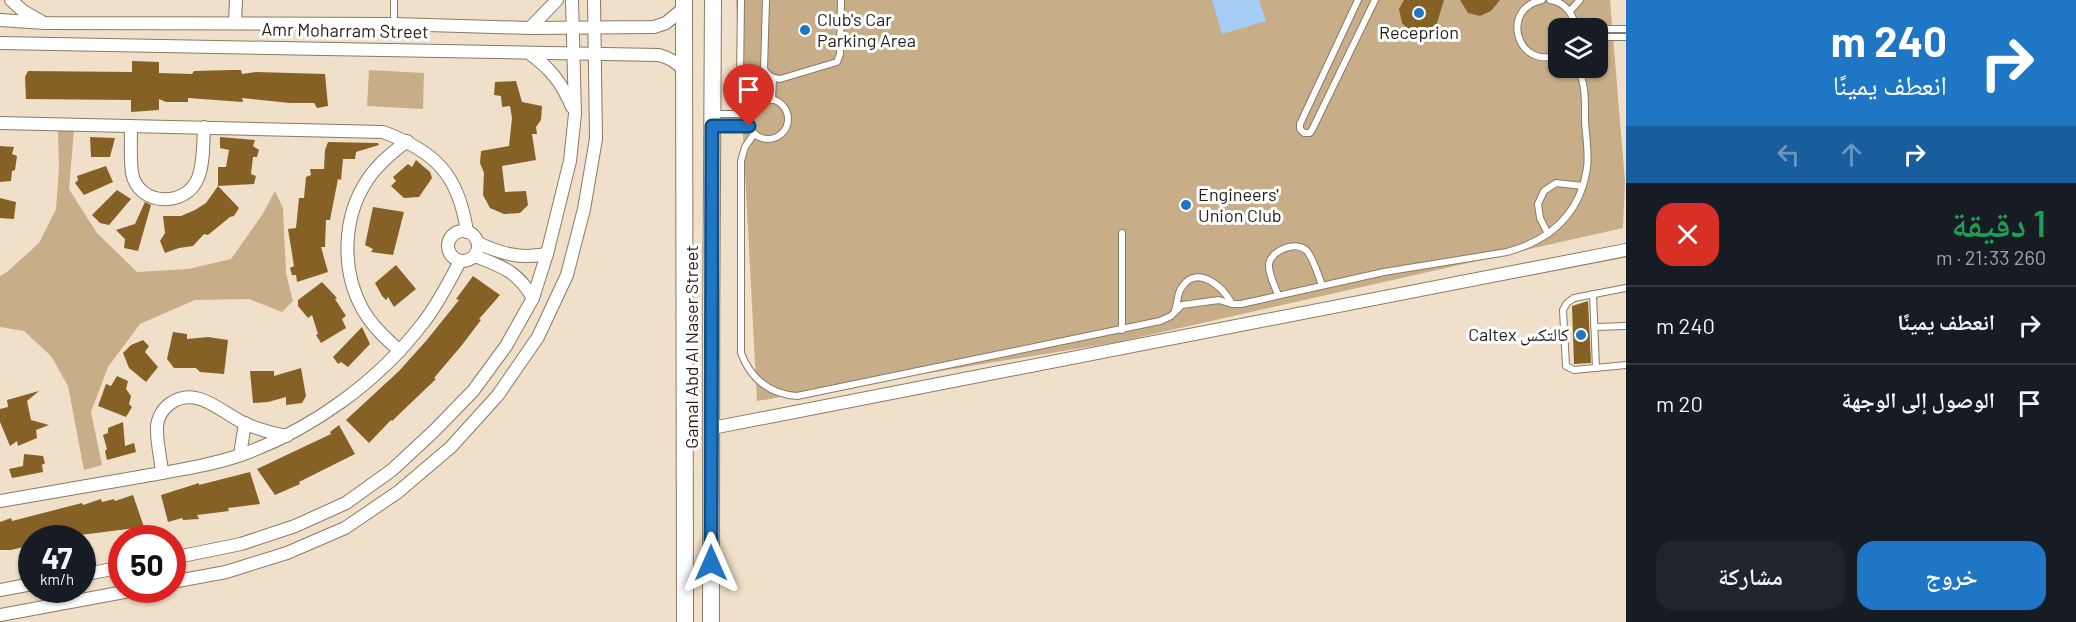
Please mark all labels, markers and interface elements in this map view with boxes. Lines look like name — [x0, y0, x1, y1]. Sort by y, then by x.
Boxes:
marker: Receprion — [1412, 6, 1426, 20]
place label: Club's Car Parking Area — [817, 8, 916, 51]
text: 240 m — [1831, 15, 1947, 65]
street label: Amr Moharram Street — [261, 18, 429, 42]
map controls — [1548, 18, 1608, 78]
button: layers — [1548, 18, 1608, 78]
place label: Receprion — [1379, 21, 1459, 43]
marker: Club's Car Parking Area — [798, 23, 812, 37]
icon: right — [1968, 24, 2046, 102]
pin — [723, 64, 774, 126]
text: انعطف يمينًا — [1833, 68, 1947, 100]
icon: arrive — [732, 73, 765, 106]
icon: left — [1772, 138, 1805, 171]
icon: ahead — [1835, 138, 1868, 171]
icon: right — [1898, 138, 1931, 171]
place label: Engineers' Union Club — [1198, 183, 1282, 226]
marker: Engineers' Union Club — [1179, 198, 1193, 212]
text: 1 دقيقة — [1951, 201, 2046, 244]
button: close — [1656, 203, 1719, 266]
street label: Gamal Abd Al Naser Street — [680, 245, 702, 449]
text: 260 m · 21:33 — [1936, 245, 2046, 269]
text: انعطف يمينًا — [1897, 308, 1995, 334]
icon: right — [2013, 309, 2046, 342]
text: 240 m — [1656, 312, 1715, 338]
place label: Caltex كالتكس — [1468, 323, 1570, 346]
marker: Caltex كالتكس — [1574, 328, 1588, 342]
text: الوصول إلى الوجهة — [1842, 386, 1995, 412]
icon: arrive — [2013, 387, 2046, 420]
text: 20 m — [1656, 390, 1703, 416]
speed limit sign: 50 — [108, 525, 186, 603]
position arrow — [679, 531, 743, 595]
text: 47 — [42, 539, 72, 575]
button: مشاركة — [1656, 541, 1845, 610]
button: خروج — [1857, 541, 2046, 610]
text: km/h — [40, 570, 74, 588]

